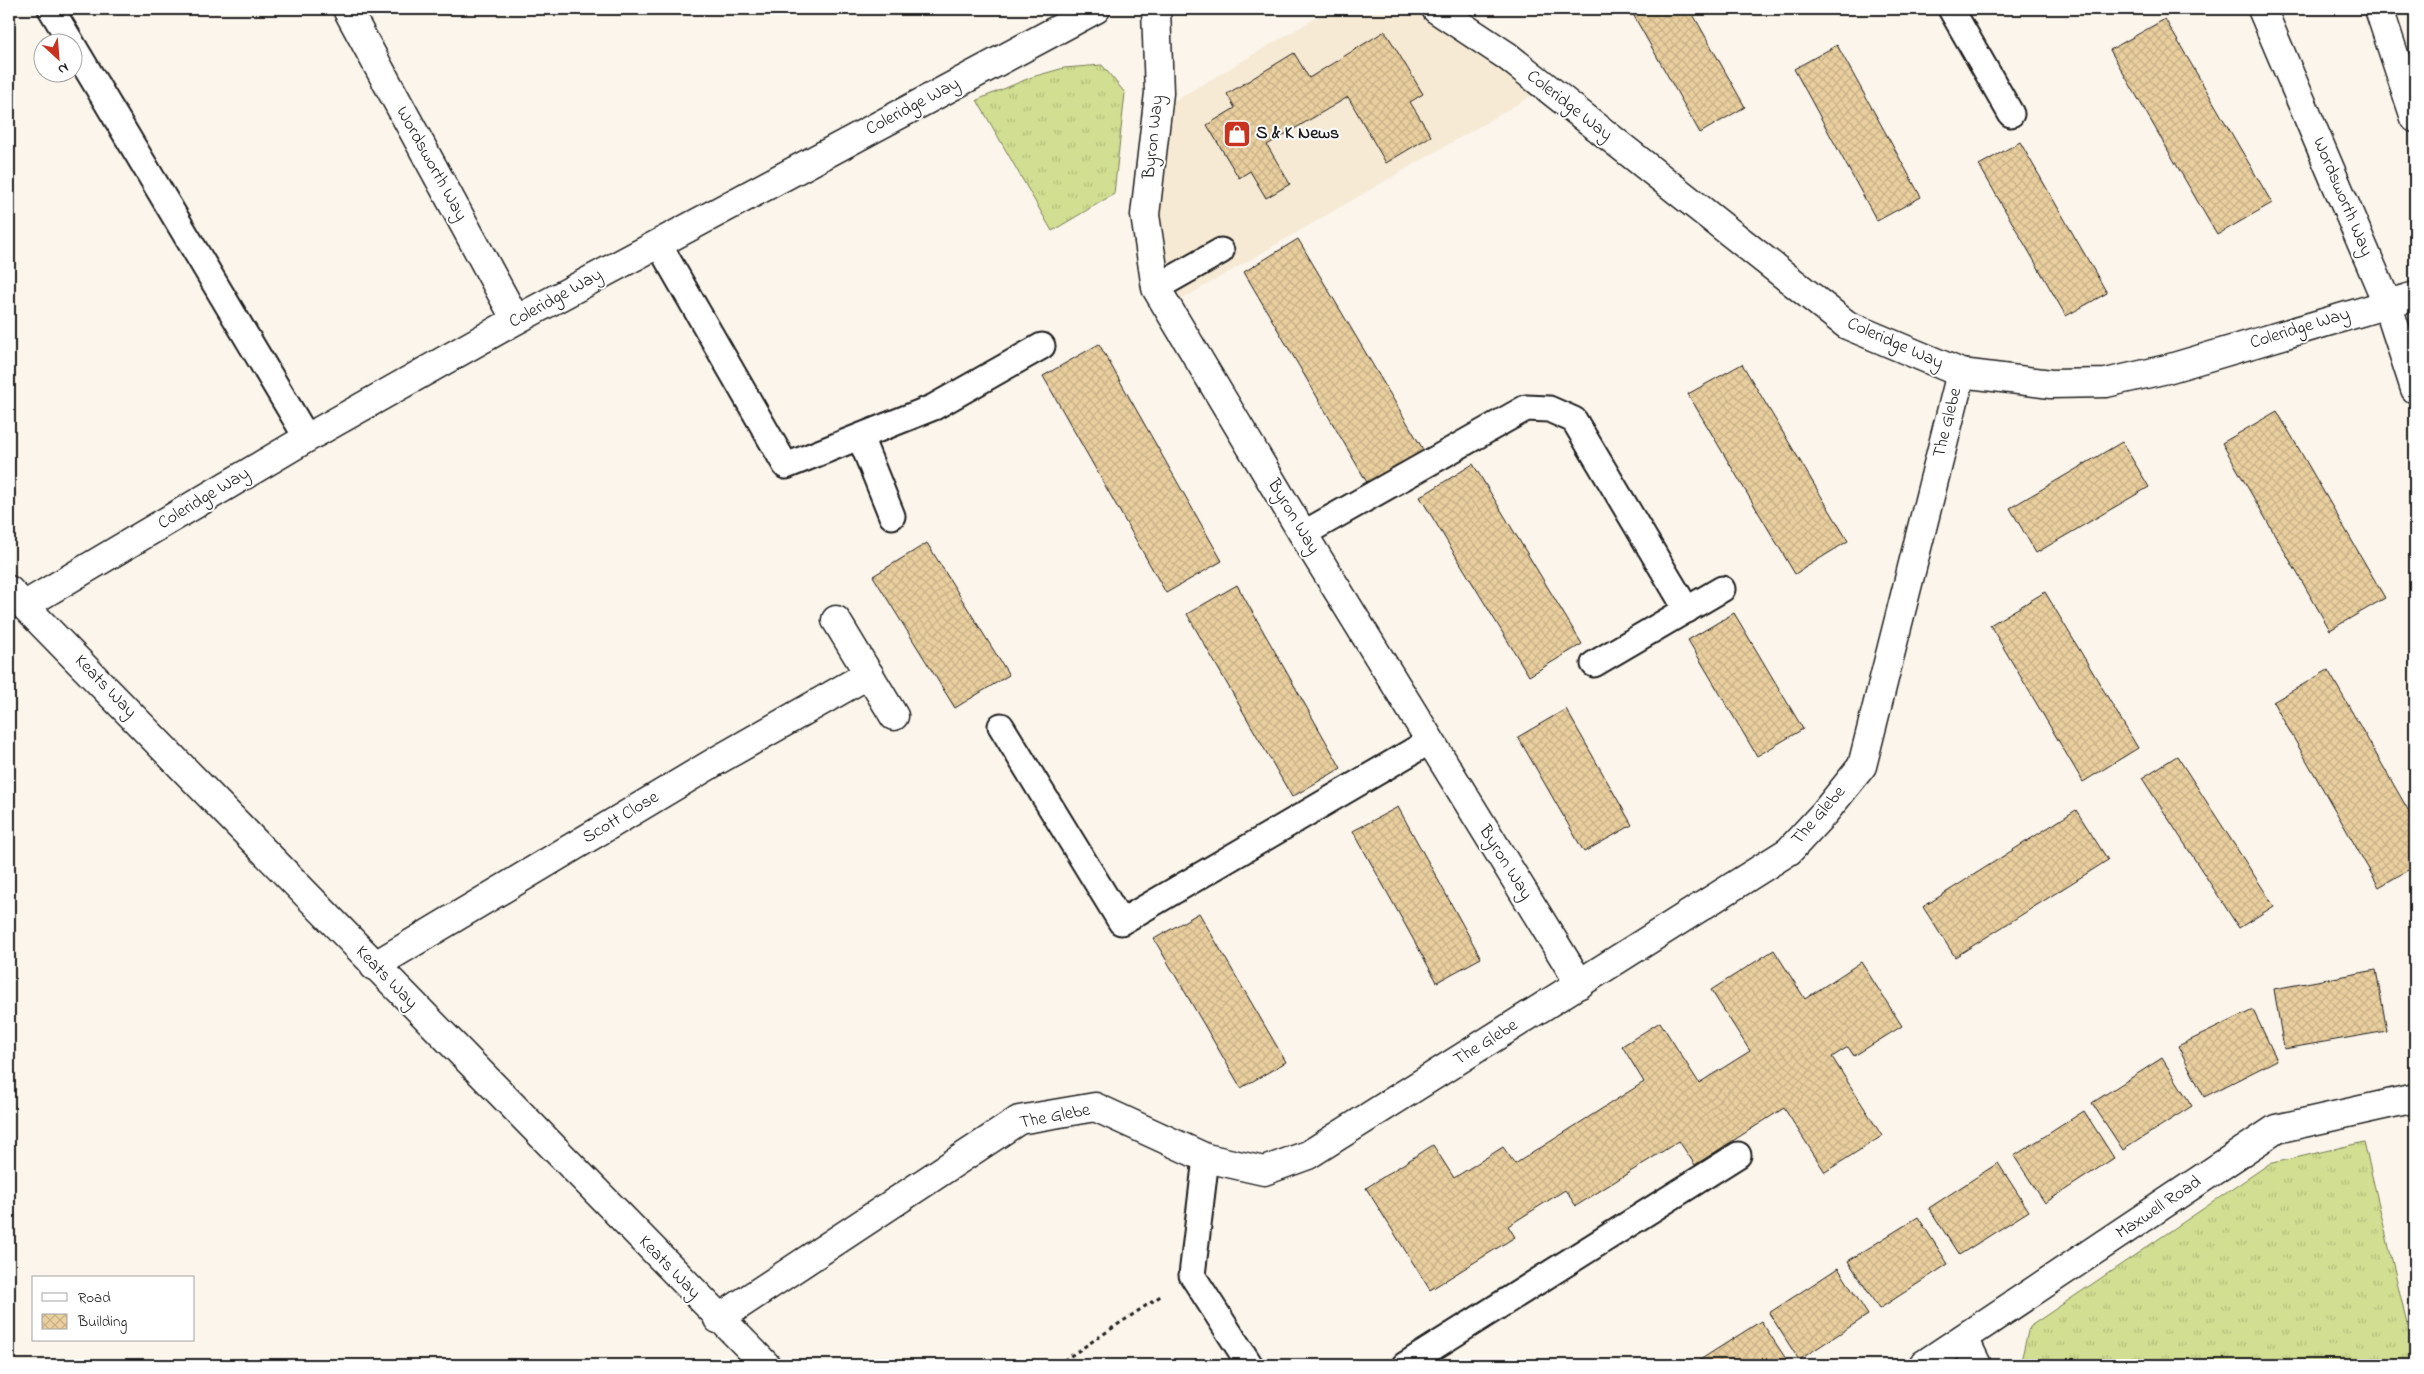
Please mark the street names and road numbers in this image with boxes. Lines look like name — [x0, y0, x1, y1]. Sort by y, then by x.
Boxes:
street label: Coleridge Way — [1520, 64, 1618, 149]
street label: Coleridge Way — [861, 71, 965, 144]
street label: Byron Way — [1137, 94, 1171, 181]
street label: Wordsworth Way — [389, 102, 473, 226]
street label: Wordsworth Way — [2305, 133, 2379, 261]
street label: Coleridge Way — [505, 263, 608, 336]
street label: Coleridge Way — [2247, 301, 2353, 357]
street label: Coleridge Way — [1842, 311, 1947, 378]
street label: The Glebe — [1927, 384, 1969, 461]
street label: Coleridge Way — [153, 461, 255, 538]
street label: Byron Way — [1260, 473, 1326, 560]
street label: Keats Way — [68, 649, 142, 725]
street label: The Glebe — [1786, 780, 1853, 851]
street label: Scott Close — [578, 784, 665, 851]
street label: Byron Way — [1471, 820, 1538, 906]
street label: Keats Way — [349, 940, 423, 1016]
street label: The Glebe — [1449, 1013, 1524, 1073]
street label: The Glebe — [1017, 1097, 1093, 1137]
street label: Maxwell Road — [2111, 1170, 2207, 1246]
street label: Keats Way — [632, 1230, 706, 1306]

